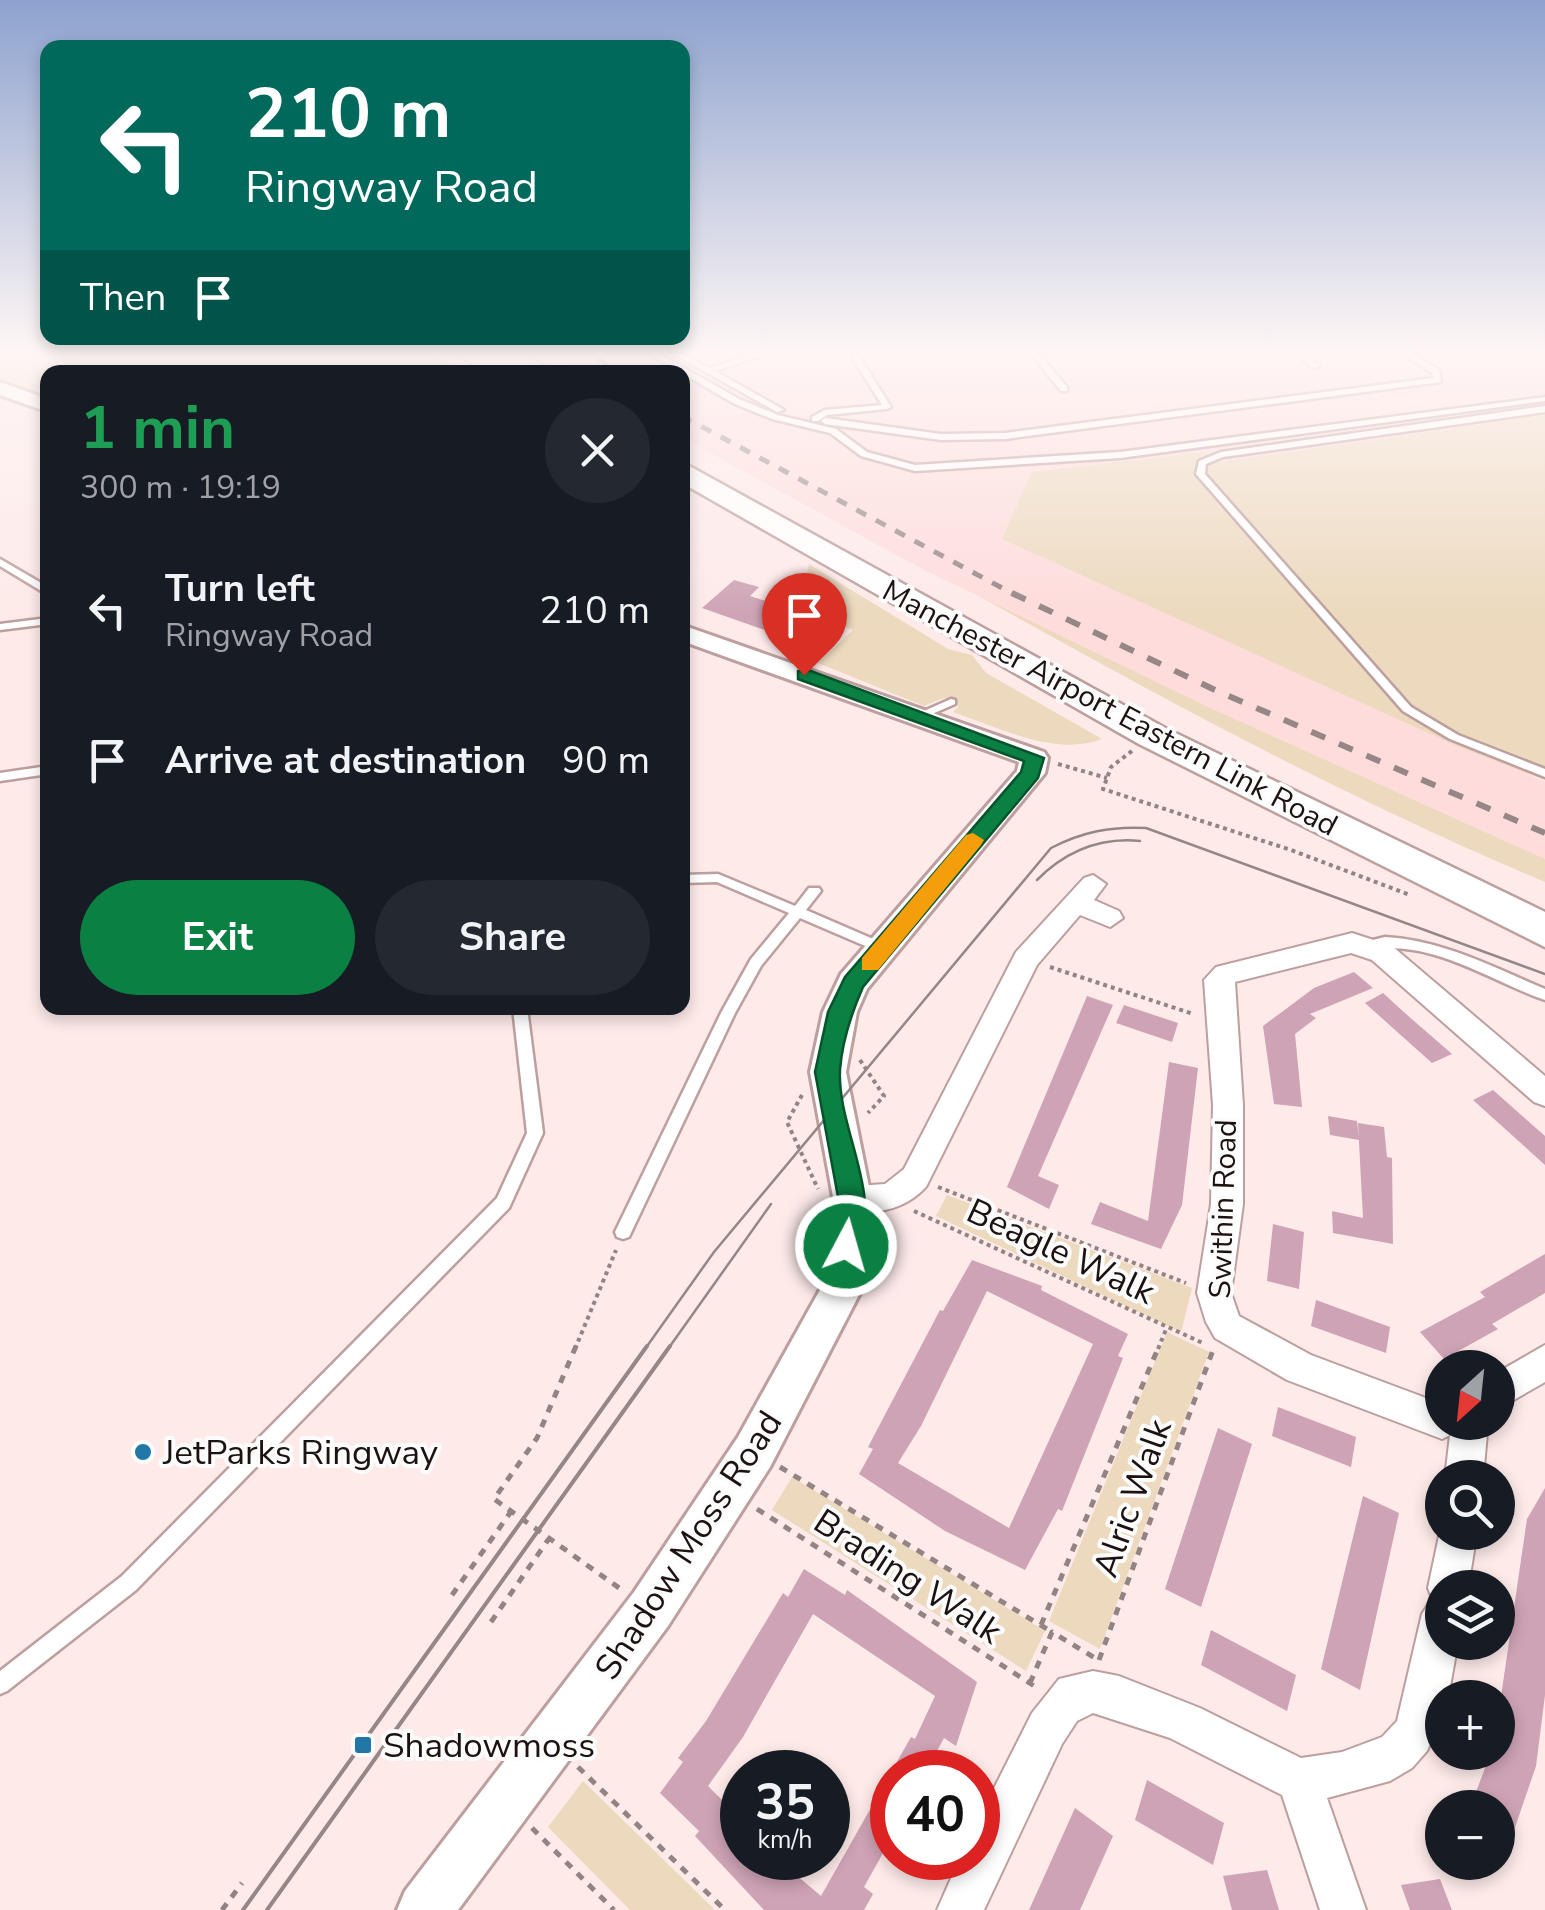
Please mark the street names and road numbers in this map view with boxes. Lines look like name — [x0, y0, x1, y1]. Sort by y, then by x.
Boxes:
street label: Manchester Airport Eastern Link Road — [875, 571, 1345, 846]
street label: Swithin Road — [1200, 1119, 1247, 1299]
street label: Beagle Walk — [959, 1187, 1163, 1316]
street label: Shadow Moss Road — [584, 1402, 793, 1689]
street label: Alric Walk — [1082, 1412, 1183, 1584]
street label: Brading Walk — [805, 1498, 1011, 1655]

